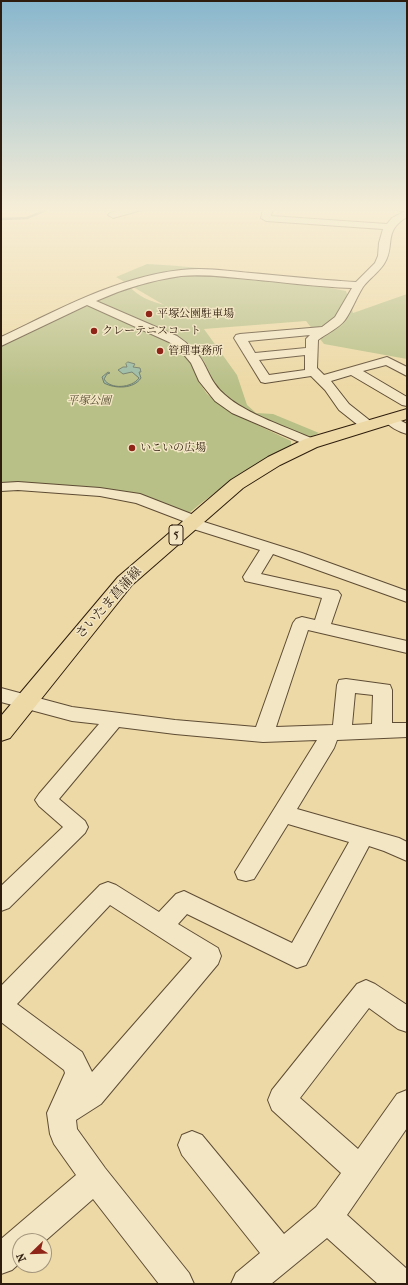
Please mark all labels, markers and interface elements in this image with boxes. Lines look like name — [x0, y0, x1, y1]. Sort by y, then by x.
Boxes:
place label: 平塚公園駐車場 — [157, 307, 234, 321]
marker: 平塚公園駐車場 — [144, 309, 154, 319]
place label: クレーテニスコート — [102, 324, 201, 338]
marker: クレーテニスコート — [89, 326, 99, 336]
place label: 管理事務所 — [168, 344, 223, 358]
marker: 管理事務所 — [155, 346, 165, 356]
park label: 平塚公園 — [67, 394, 111, 408]
place label: いこいの広場 — [140, 441, 206, 455]
marker: いこいの広場 — [127, 443, 137, 453]
road number: 5 — [169, 525, 183, 545]
street label: さいたま菖蒲線 — [73, 564, 145, 642]
north arrow — [12, 1233, 52, 1273]
text: N — [14, 1251, 29, 1264]

